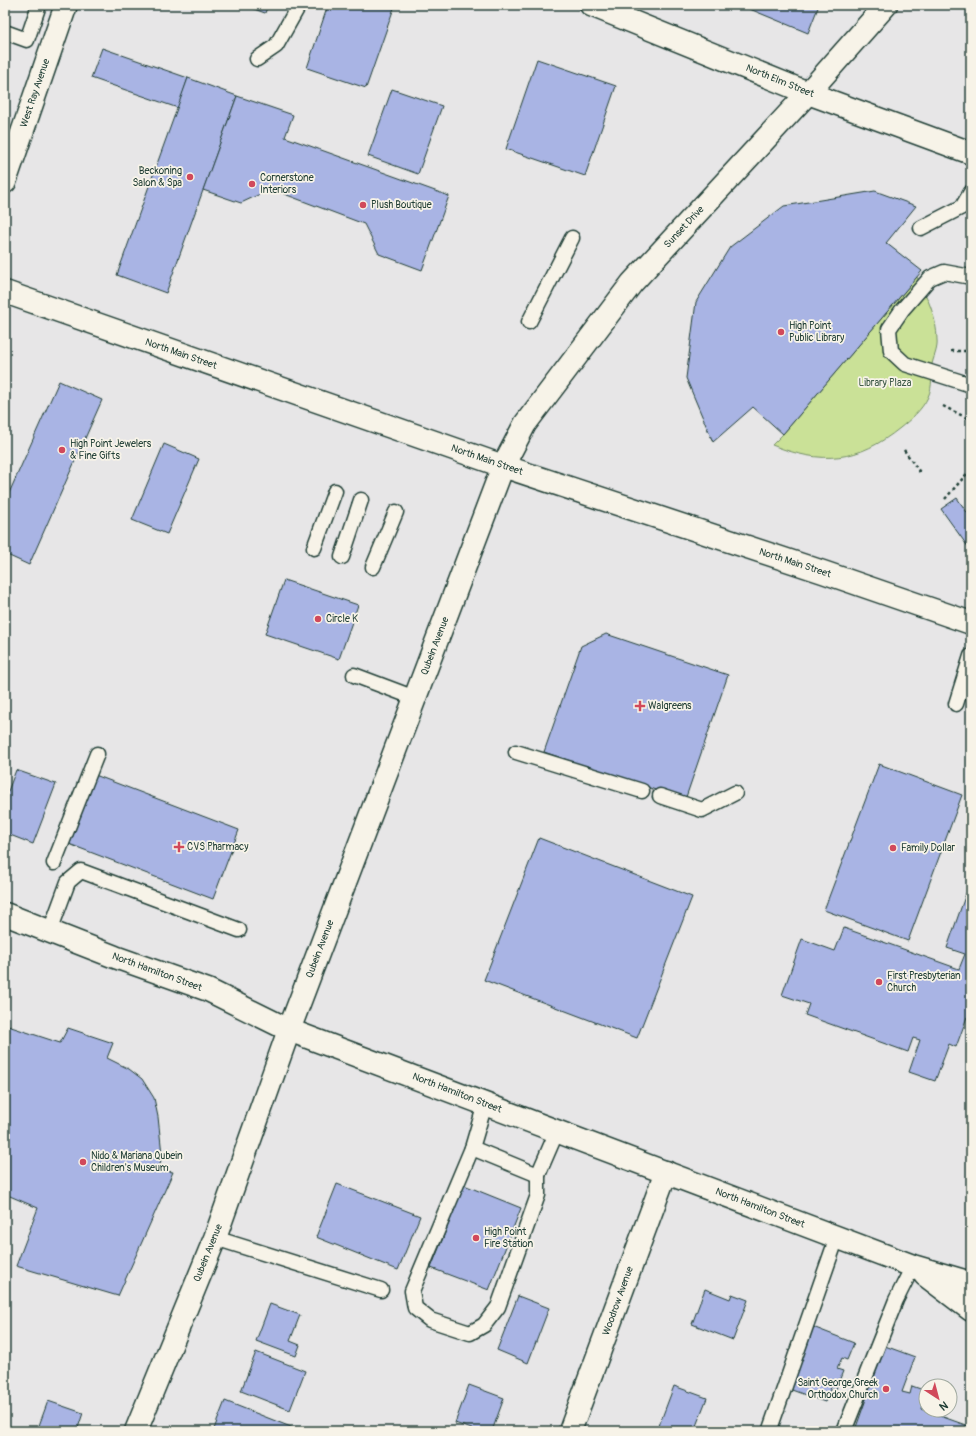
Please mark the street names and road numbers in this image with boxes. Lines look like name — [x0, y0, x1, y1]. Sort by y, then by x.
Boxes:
street label: West Ray Avenue — [18, 57, 52, 129]
street label: North Elm Street — [744, 62, 817, 100]
street label: Sunset Drive — [661, 203, 707, 251]
street label: North Main Street — [144, 336, 219, 372]
street label: North Main Street — [450, 442, 525, 478]
street label: North Main Street — [757, 546, 833, 581]
street label: Qubein Avenue — [418, 615, 452, 677]
street label: Qubein Avenue — [303, 918, 337, 980]
street label: North Hamilton Street — [110, 950, 205, 994]
street label: North Hamilton Street — [411, 1070, 504, 1116]
street label: North Hamilton Street — [714, 1185, 807, 1231]
street label: Qubein Avenue — [191, 1222, 225, 1284]
street label: Woodrow Avenue — [600, 1265, 636, 1337]

